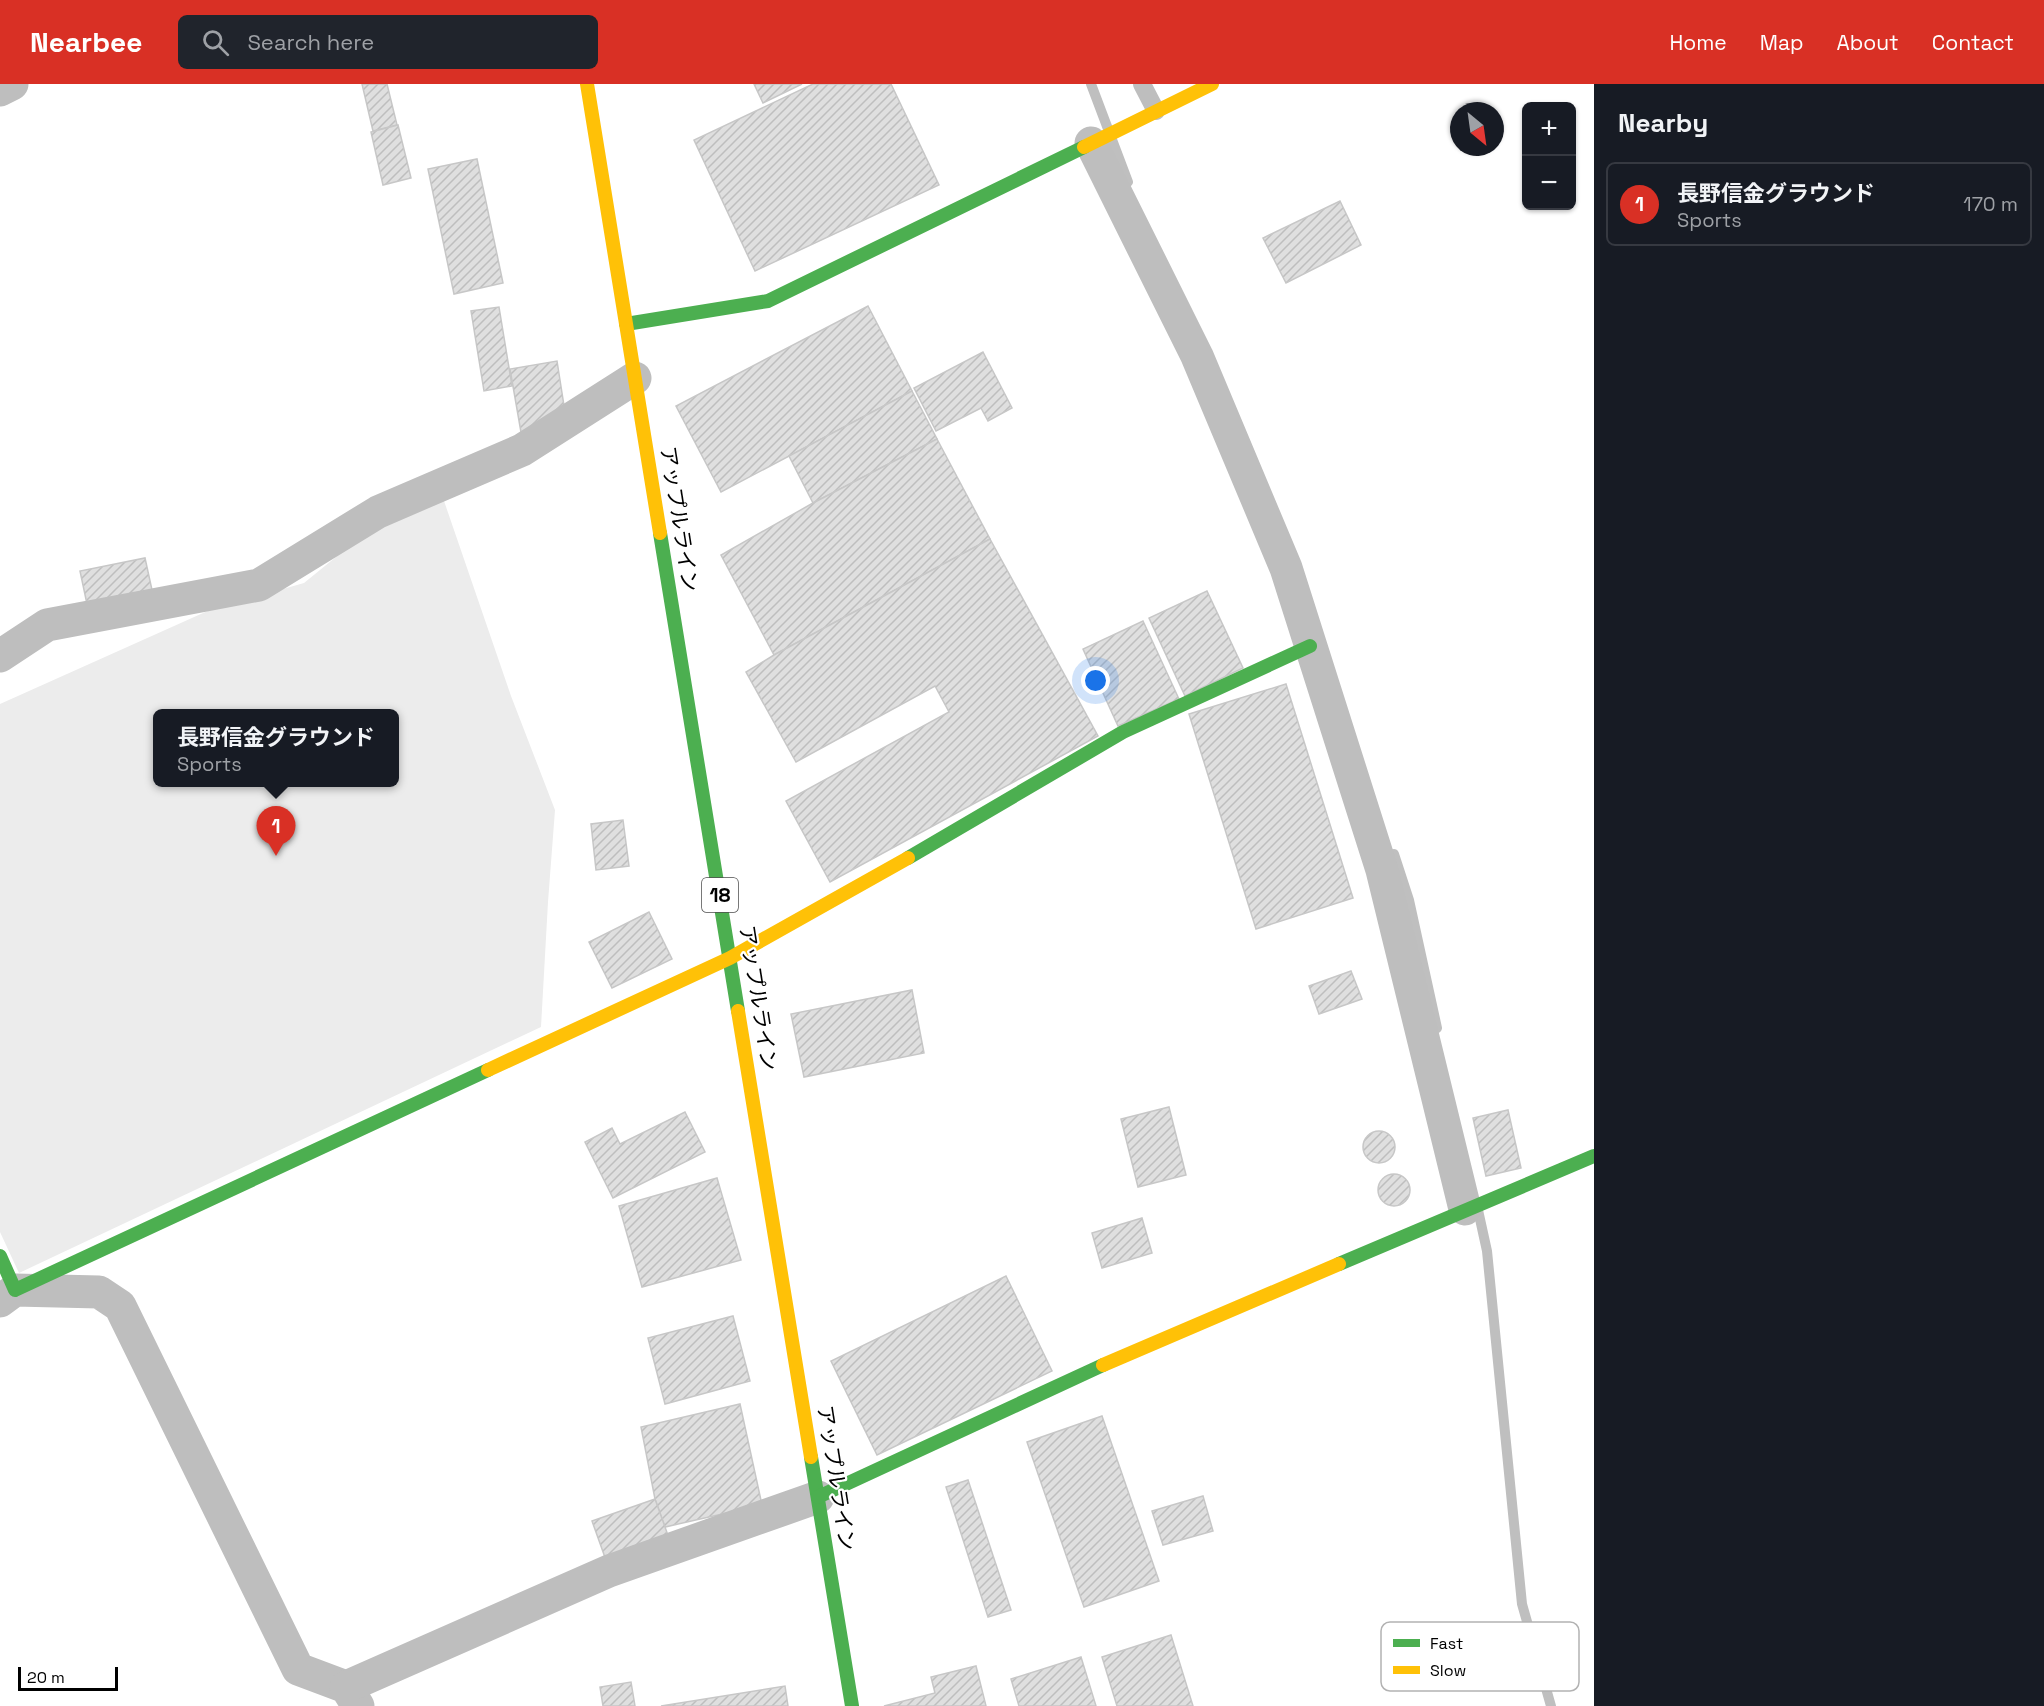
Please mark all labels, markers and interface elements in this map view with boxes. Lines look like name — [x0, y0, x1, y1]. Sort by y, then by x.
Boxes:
search box — [178, 15, 598, 69]
text: Nearbee — [30, 24, 142, 60]
icon: search — [199, 26, 232, 59]
text: Search here — [247, 28, 374, 56]
text: Home — [1669, 29, 1727, 56]
text: Map — [1760, 29, 1804, 56]
text: About — [1837, 29, 1899, 56]
text: Contact — [1932, 29, 2014, 56]
north arrow — [1450, 102, 1504, 156]
map controls — [1522, 102, 1576, 210]
button: + — [1522, 102, 1576, 156]
text: Nearby — [1618, 106, 1708, 140]
button: − — [1522, 156, 1576, 210]
text: 長野信金グラウンド — [1677, 179, 1875, 207]
text: 1 — [1635, 191, 1644, 217]
text: 170 m — [1963, 191, 2018, 217]
text: Sports — [1677, 207, 1742, 233]
street label: アップルライン — [655, 444, 704, 594]
your location — [1081, 666, 1110, 695]
popup — [153, 709, 399, 787]
text: 長野信金グラウンド — [177, 723, 375, 751]
text: Sports — [177, 751, 242, 777]
pin: 1 — [256, 806, 296, 856]
road number: 18 — [702, 878, 738, 912]
street label: アップルライン — [734, 923, 783, 1073]
street label: アップルライン — [812, 1403, 861, 1553]
legend — [1381, 1622, 1579, 1691]
text: Fast — [1430, 1633, 1463, 1654]
text: Slow — [1430, 1660, 1466, 1681]
scale bar — [18, 1664, 118, 1692]
text: 20 m — [27, 1667, 65, 1688]

